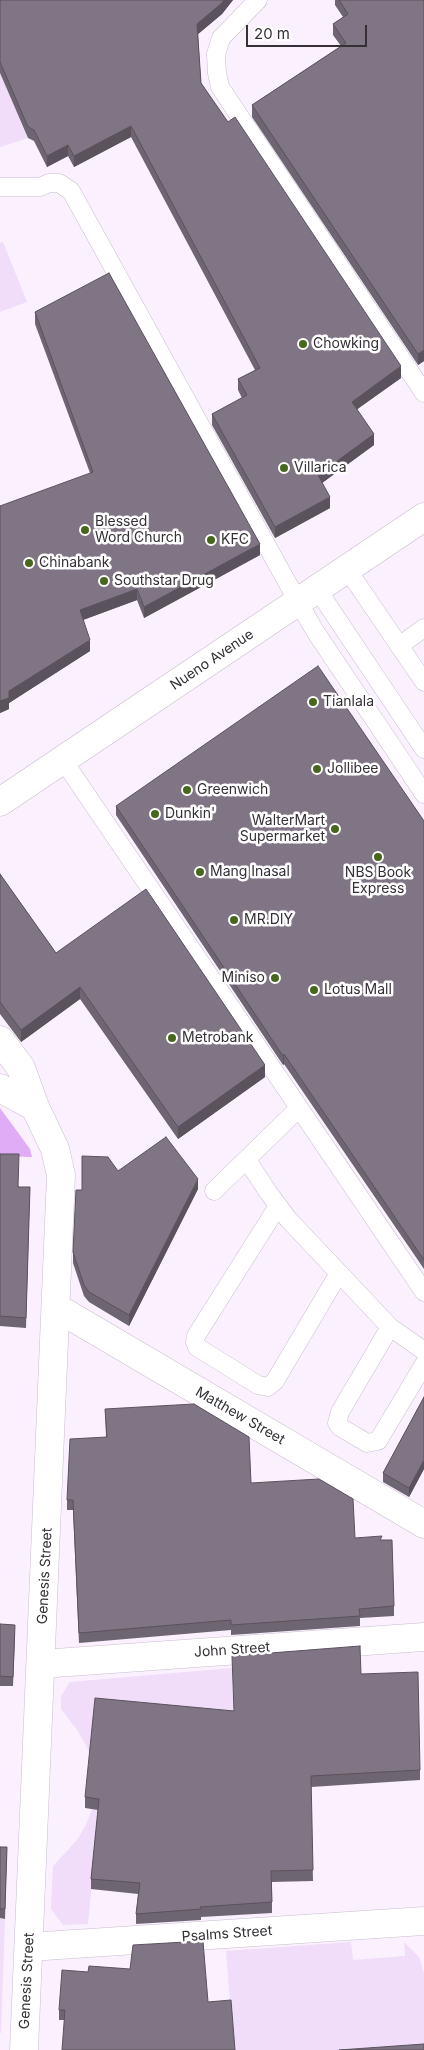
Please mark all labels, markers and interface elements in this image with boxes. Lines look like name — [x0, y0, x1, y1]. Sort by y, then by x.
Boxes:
scale bar — [249, 15, 370, 47]
text: 20 m — [254, 24, 290, 43]
place label: Chowking — [313, 336, 379, 352]
marker: Chowking — [297, 338, 309, 350]
place label: Villarica — [294, 460, 347, 476]
marker: Villarica — [278, 462, 290, 474]
place label: Blessed Word Church — [95, 514, 182, 546]
marker: Blessed Word Church — [79, 524, 91, 536]
place label: KFC — [221, 532, 249, 548]
marker: KFC — [205, 534, 217, 546]
place label: Chinabank — [39, 555, 110, 571]
marker: Chinabank — [23, 557, 35, 569]
place label: Southstar Drug — [114, 573, 214, 589]
marker: Southstar Drug — [98, 575, 110, 587]
street label: Nueno Avenue — [167, 626, 257, 694]
place label: Tianlala — [323, 694, 374, 710]
marker: Tianlala — [307, 696, 319, 708]
place label: Jollibee — [327, 761, 378, 777]
marker: Jollibee — [311, 763, 323, 775]
place label: Greenwich — [197, 782, 268, 798]
marker: Greenwich — [181, 784, 193, 796]
place label: Dunkin' — [165, 806, 215, 822]
marker: Dunkin' — [149, 808, 161, 820]
place label: WalterMart Supermarket — [240, 813, 325, 846]
marker: WalterMart Supermarket — [329, 823, 341, 835]
marker: NBS Book Express — [372, 851, 384, 863]
place label: Mang Inasal — [210, 864, 290, 880]
place label: NBS Book Express — [345, 865, 411, 898]
marker: Mang Inasal — [194, 866, 206, 878]
place label: MR.DIY — [244, 912, 293, 928]
marker: MR.DIY — [228, 914, 240, 926]
place label: Miniso — [222, 970, 265, 986]
marker: Miniso — [269, 972, 281, 984]
place label: Lotus Mall — [324, 982, 392, 998]
marker: Lotus Mall — [308, 984, 320, 996]
place label: Metrobank — [182, 1030, 253, 1046]
marker: Metrobank — [166, 1032, 178, 1044]
street label: Matthew Street — [192, 1384, 288, 1448]
street label: Genesis Street — [34, 1527, 56, 1625]
street label: John Street — [193, 1639, 271, 1661]
street label: Psalms Street — [181, 1922, 273, 1946]
street label: Genesis Street — [16, 1932, 38, 2030]

